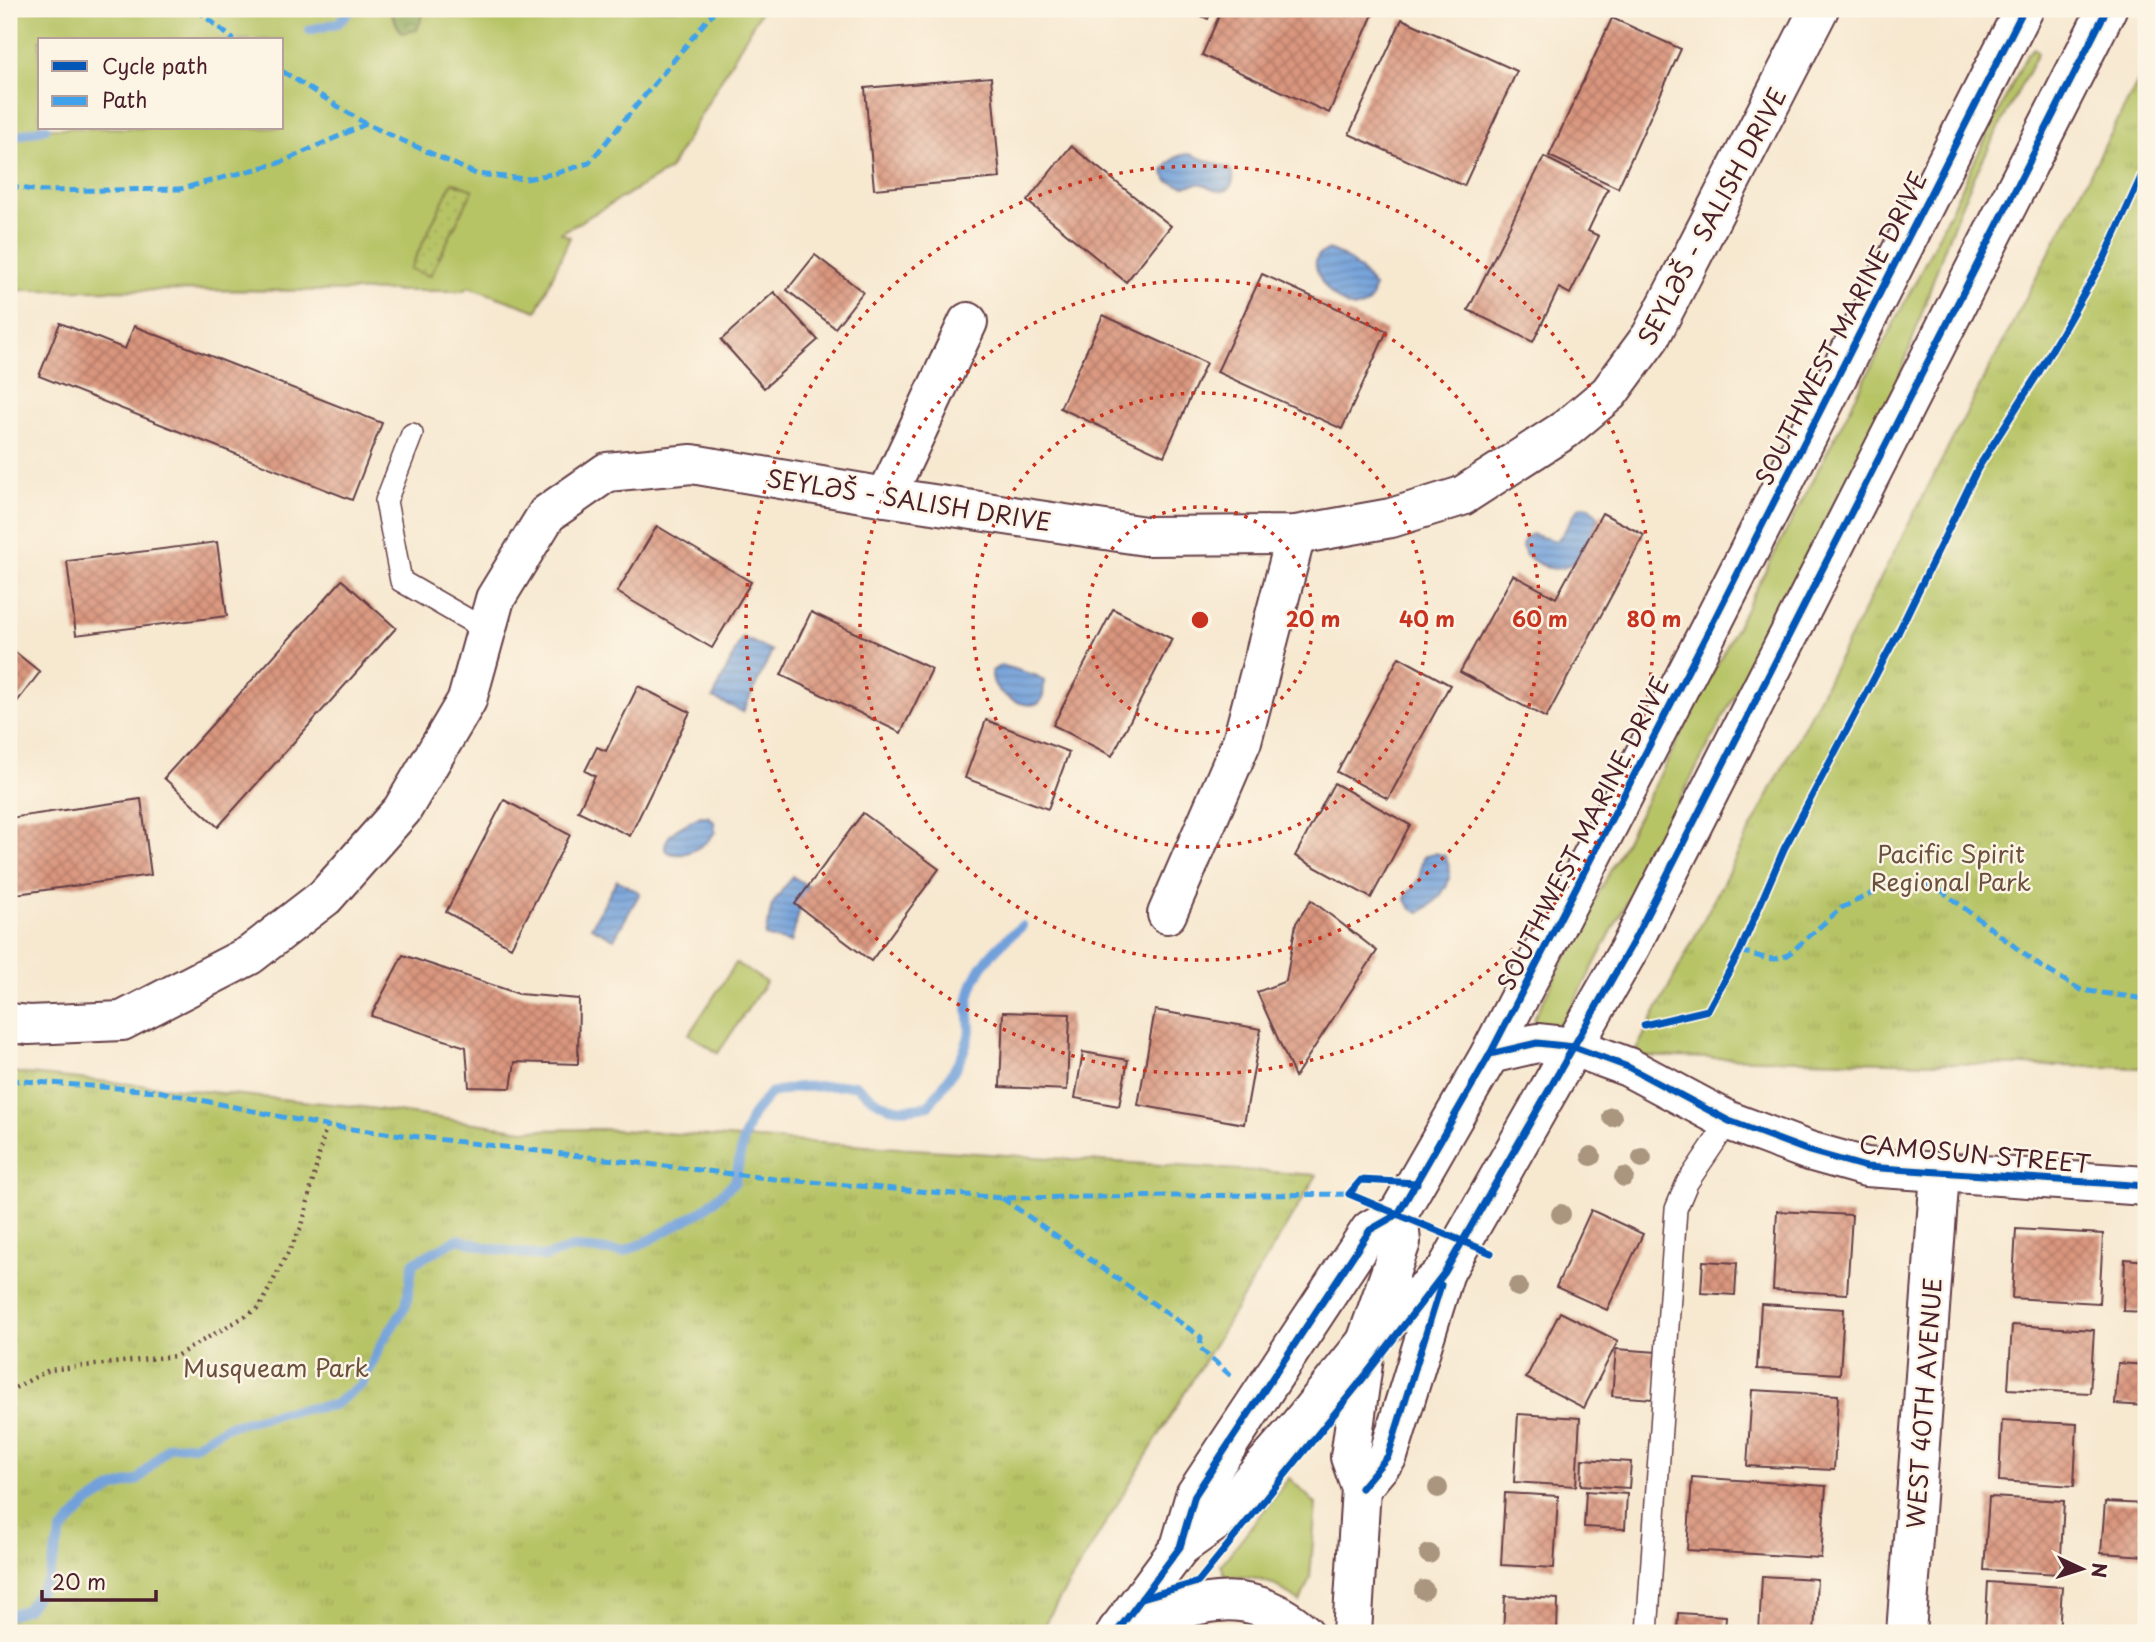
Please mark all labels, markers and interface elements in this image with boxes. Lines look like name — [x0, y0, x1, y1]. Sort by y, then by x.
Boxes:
legend — [38, 38, 284, 130]
text: Cycle path — [102, 49, 208, 81]
street label: SEYLƏŠ - SALISH DRIVE — [1628, 81, 1794, 351]
text: Path — [102, 83, 147, 115]
street label: SOUTHWEST MARINE DRIVE — [1745, 165, 1935, 491]
street label: SEYLƏŠ - SALISH DRIVE — [764, 459, 1054, 539]
text: 20 m — [1286, 602, 1340, 634]
text: 40 m — [1399, 602, 1455, 634]
text: 60 m — [1512, 602, 1568, 634]
text: 80 m — [1627, 602, 1681, 634]
centre of rings — [1188, 608, 1212, 632]
street label: SOUTHWEST MARINE DRIVE — [1487, 670, 1677, 996]
park label: Pacific Spirit Regional Park — [1871, 835, 2031, 899]
street label: CAMOSUN STREET — [1858, 1125, 2093, 1181]
street label: WEST 40TH AVENUE — [1896, 1276, 1950, 1530]
park label: Musqueam Park — [183, 1349, 369, 1385]
north arrow — [2046, 1534, 2116, 1604]
scale bar — [42, 1558, 156, 1602]
text: N — [2085, 1562, 2114, 1579]
text: 20 m — [52, 1565, 106, 1597]

